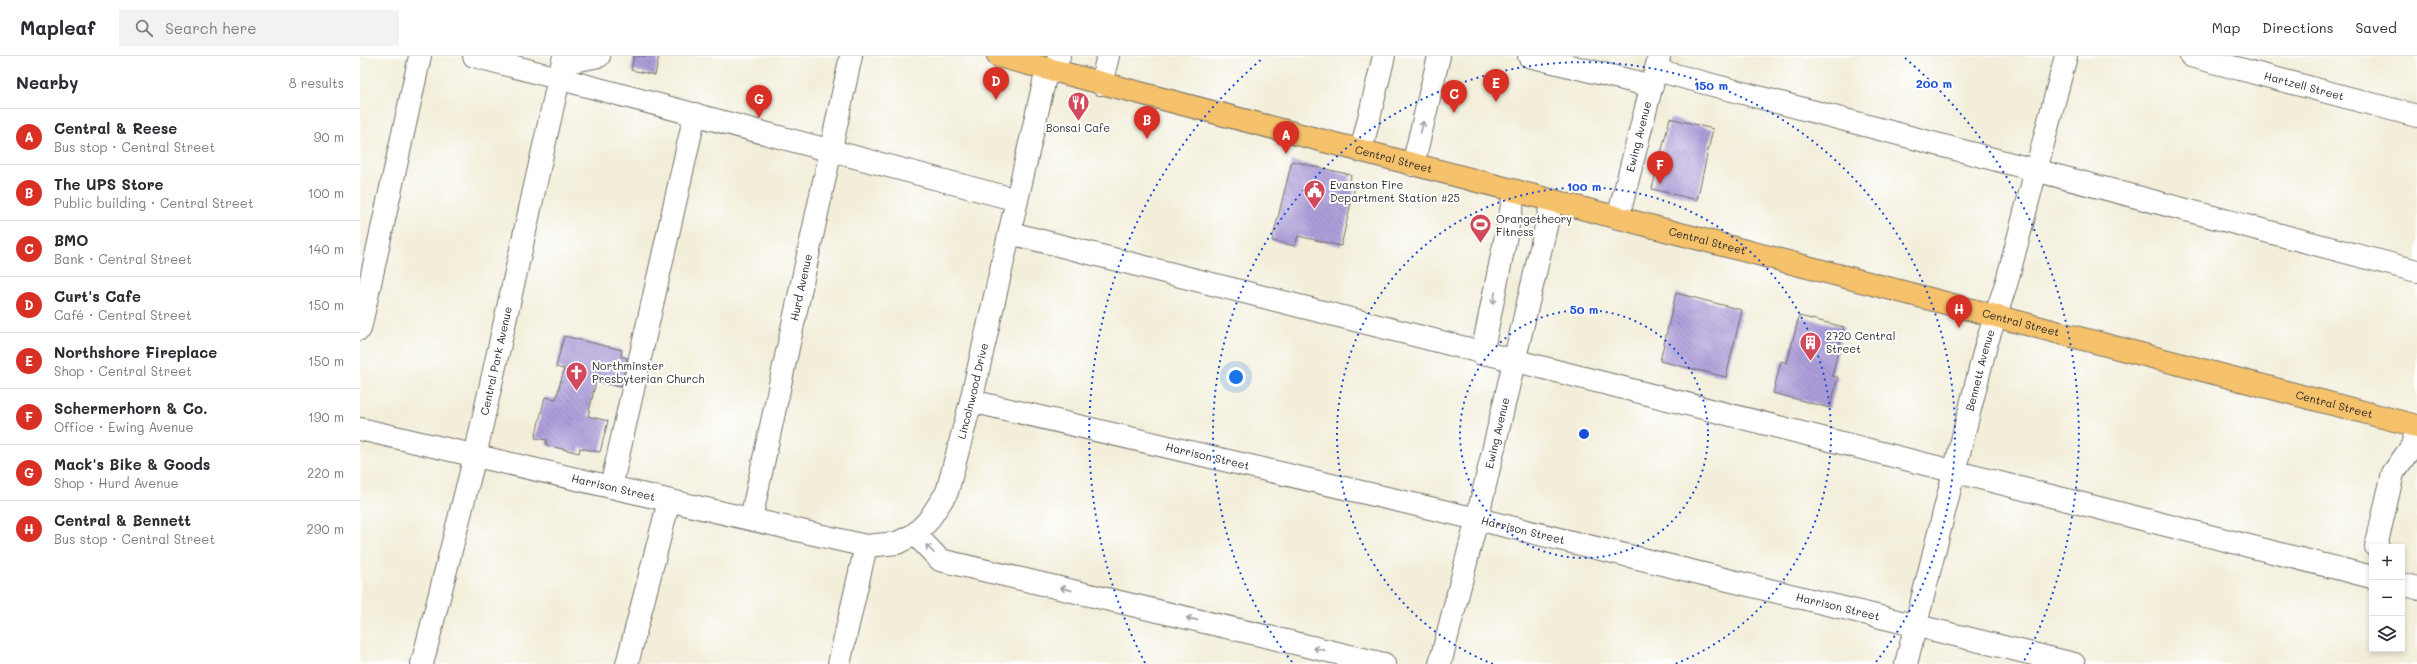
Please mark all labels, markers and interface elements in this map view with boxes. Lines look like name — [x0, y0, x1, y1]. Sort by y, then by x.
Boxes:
search box — [119, 10, 399, 46]
text: Mapleaf — [20, 15, 95, 40]
icon: search — [133, 17, 155, 39]
text: Search here — [165, 18, 257, 38]
text: Map — [2212, 18, 2240, 37]
text: Directions — [2262, 18, 2333, 37]
text: Saved — [2355, 18, 2397, 37]
pin: D — [983, 67, 1009, 100]
street label: Hartzell Street — [2263, 68, 2346, 103]
pin: E — [1483, 69, 1509, 102]
text: Nearby — [16, 71, 78, 93]
text: 8 results — [289, 74, 344, 91]
text: 200 m — [1916, 75, 1952, 91]
text: 150 m — [1694, 77, 1728, 93]
pin: C — [1441, 80, 1467, 113]
pin: G — [746, 85, 772, 118]
restaurant icon: Bonsai Cafe — [1065, 89, 1091, 122]
street label: Ewing Avenue — [1622, 99, 1654, 173]
pin: B — [1134, 106, 1160, 139]
text: Central & Reese — [54, 118, 177, 138]
place label: Bonsai Cafe — [1046, 120, 1110, 135]
pin: A — [1273, 121, 1299, 154]
one-way arrow — [1419, 121, 1427, 134]
text: A — [24, 128, 34, 145]
text: 90 m — [314, 128, 344, 145]
text: Bus stop · Central Street — [54, 138, 215, 155]
street label: Central Street — [1354, 141, 1434, 176]
pin: F — [1647, 151, 1673, 184]
text: The UPS Store — [54, 174, 163, 194]
place label: Evanston Fire Department Station #25 — [1330, 177, 1460, 205]
public building icon: Evanston Fire Department Station #25 — [1301, 178, 1327, 211]
text: 100 m — [1567, 178, 1601, 194]
text: B — [25, 184, 33, 201]
text: 100 m — [308, 184, 344, 201]
text: Public building · Central Street — [54, 194, 254, 211]
place label: Orangetheory Fitness — [1496, 211, 1572, 239]
sports icon: Orangetheory Fitness — [1468, 212, 1494, 245]
street label: Central Street — [1667, 223, 1748, 258]
text: BMO — [54, 230, 88, 250]
text: C — [24, 240, 34, 257]
text: 140 m — [308, 240, 344, 257]
text: Bank · Central Street — [54, 250, 192, 267]
street label: Hurd Avenue — [786, 252, 815, 322]
text: Curt's Cafe — [54, 286, 141, 306]
one-way arrow — [1490, 291, 1498, 304]
pin: H — [1946, 295, 1972, 328]
text: D — [24, 296, 34, 313]
text: 150 m — [308, 296, 344, 313]
text: 50 m — [1570, 301, 1598, 317]
street label: Central Park Avenue — [476, 305, 515, 417]
street label: Central Street — [1981, 305, 2061, 340]
text: Café · Central Street — [54, 306, 192, 323]
street label: Bennett Avenue — [1962, 327, 1998, 413]
place label: 2720 Central Street — [1826, 328, 1895, 356]
building icon: 2720 Central Street — [1798, 329, 1824, 362]
street label: Lincolnwood Drive — [953, 341, 991, 440]
text: Northshore Fireplace — [54, 342, 217, 362]
text: E — [25, 352, 33, 369]
text: 150 m — [308, 352, 344, 369]
place label: Northminster Presbyterian Church — [592, 358, 704, 386]
church icon: Northminster Presbyterian Church — [563, 359, 589, 392]
text: Shop · Central Street — [54, 362, 192, 379]
your location — [1226, 367, 1246, 387]
street label: Central Street — [2294, 387, 2375, 421]
street label: Ewing Avenue — [1481, 396, 1512, 470]
text: Schermerhorn & Co. — [54, 398, 208, 418]
text: F — [25, 408, 33, 425]
text: 190 m — [308, 408, 344, 425]
text: Office · Ewing Avenue — [54, 418, 193, 435]
centre of rings — [1577, 427, 1591, 441]
street label: Harrison Street — [1164, 439, 1251, 473]
text: Mack's Bike & Goods — [54, 454, 210, 474]
text: G — [24, 464, 34, 481]
text: 220 m — [307, 464, 344, 481]
street label: Harrison Street — [570, 470, 657, 504]
text: Shop · Hurd Avenue — [54, 474, 179, 491]
text: Central & Bennett — [54, 510, 191, 530]
street label: Harrison Street — [1480, 512, 1567, 547]
text: H — [24, 520, 34, 537]
text: 290 m — [307, 520, 344, 537]
text: Bus stop · Central Street — [54, 530, 215, 547]
one-way arrow — [925, 544, 935, 554]
map controls — [2369, 544, 2405, 652]
button: + — [2369, 544, 2405, 580]
button: − — [2369, 580, 2405, 616]
one-way arrow — [1060, 585, 1073, 593]
street label: Harrison Street — [1795, 589, 1882, 624]
one-way arrow — [1186, 615, 1199, 622]
button: layers — [2369, 616, 2405, 652]
one-way arrow — [1313, 644, 1326, 652]

